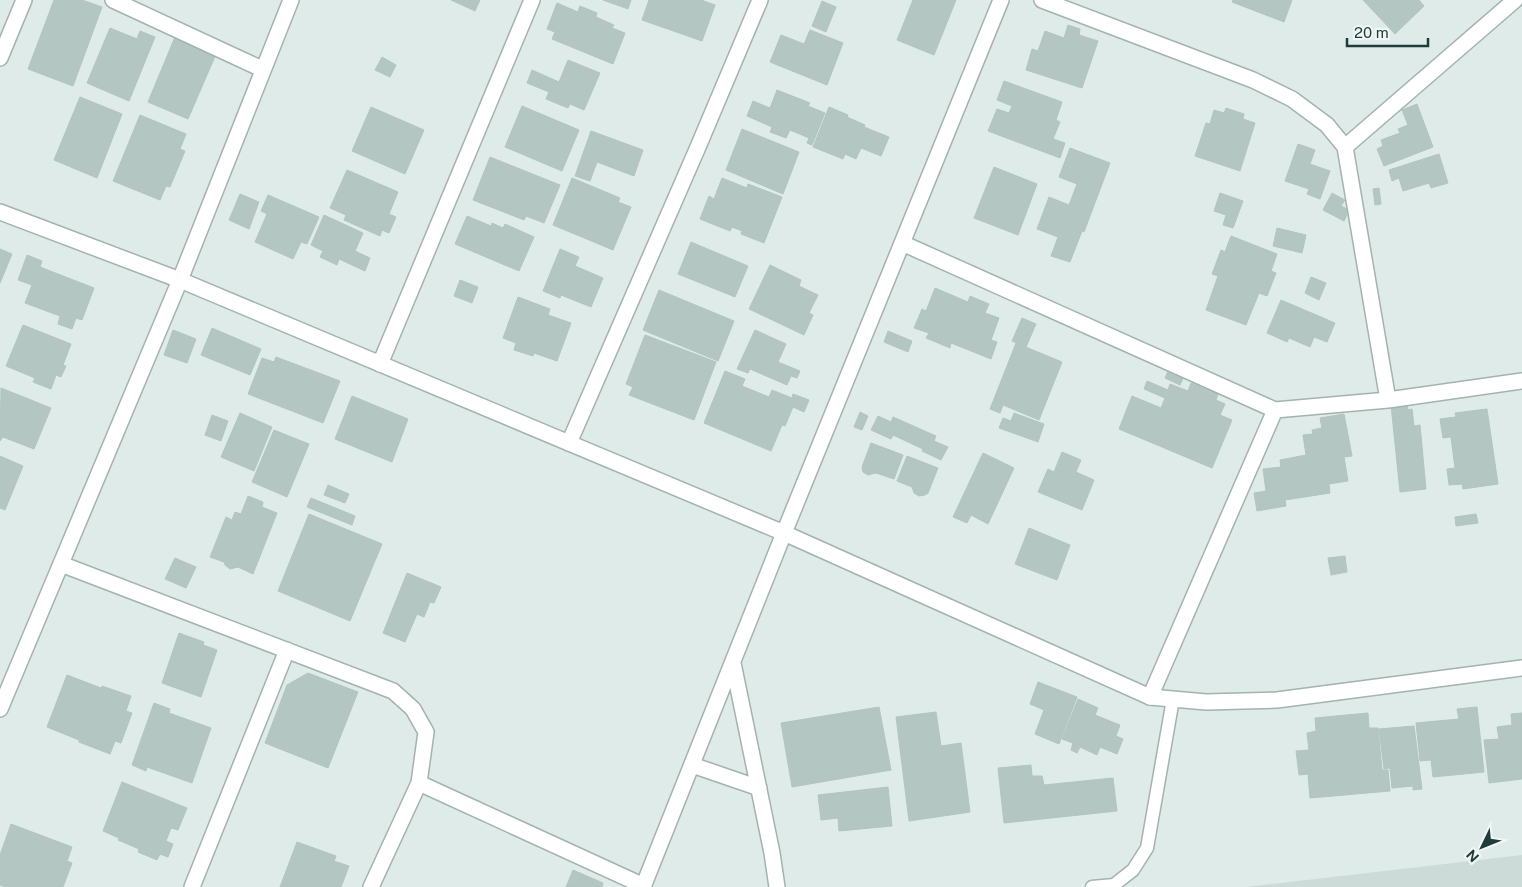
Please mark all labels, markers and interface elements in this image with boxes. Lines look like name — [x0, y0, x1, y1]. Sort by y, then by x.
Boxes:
scale bar — [1347, 15, 1428, 47]
text: 20 m — [1354, 24, 1389, 41]
north arrow — [1457, 822, 1507, 872]
text: N — [1463, 846, 1482, 865]

